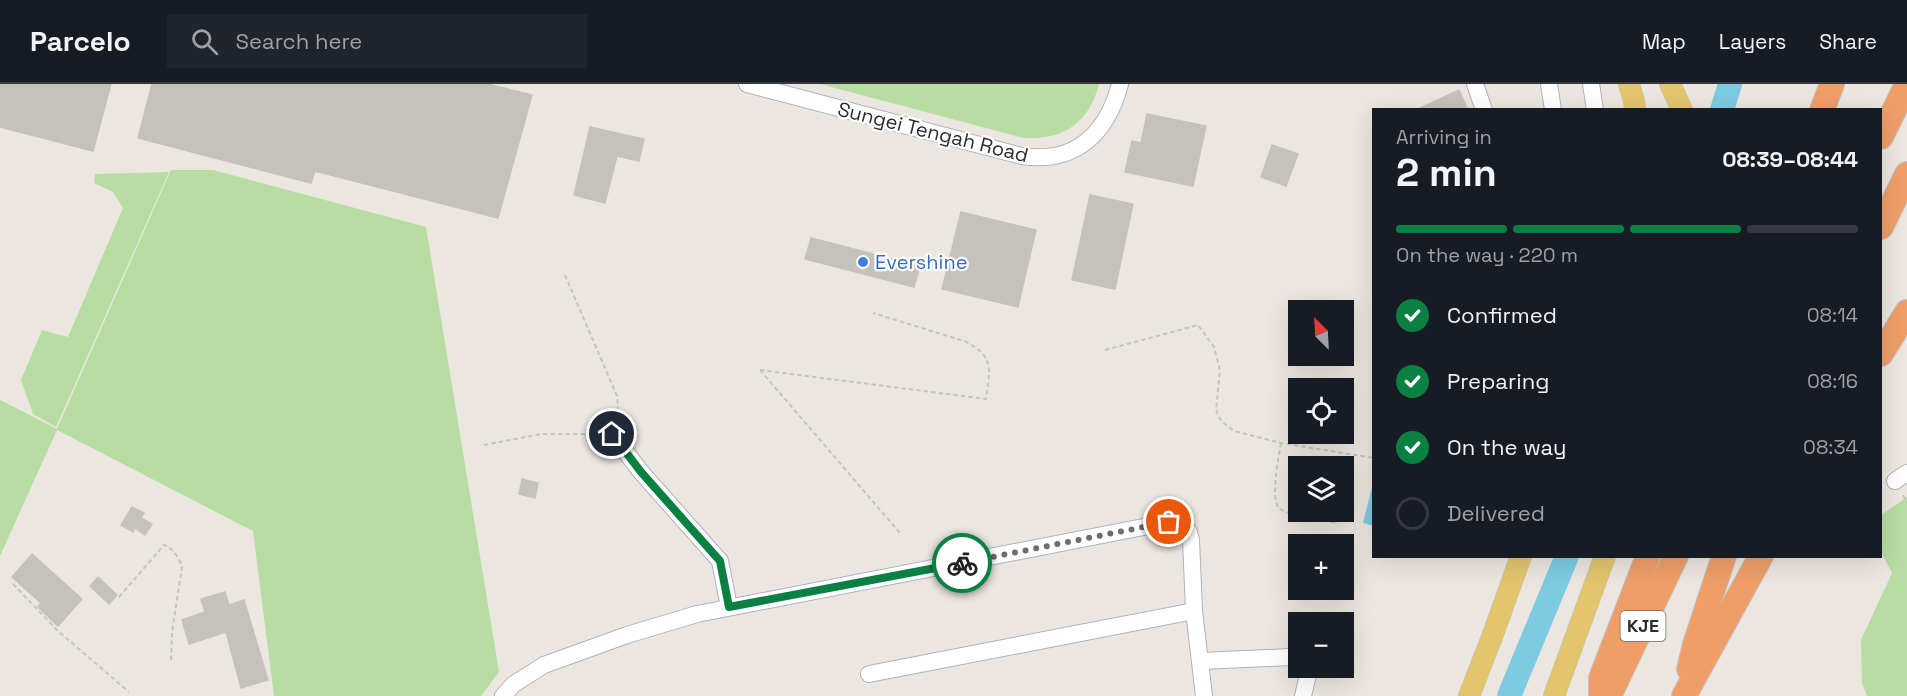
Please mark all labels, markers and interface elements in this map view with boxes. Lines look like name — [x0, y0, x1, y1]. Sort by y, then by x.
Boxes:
search box — [167, 14, 587, 68]
text: Parcelo — [30, 23, 131, 59]
icon: search — [188, 25, 221, 58]
text: Search here — [236, 27, 362, 55]
text: Map — [1642, 28, 1686, 55]
text: Layers — [1719, 28, 1786, 55]
text: Share — [1819, 28, 1877, 55]
street label: Sungei Tengah Road — [835, 96, 1031, 168]
text: Arriving in — [1396, 124, 1492, 150]
text: 08:39–08:44 — [1722, 145, 1858, 173]
text: 2 min — [1396, 148, 1497, 197]
text: On the way · 220 m — [1396, 242, 1578, 268]
place label: Evershine — [875, 249, 968, 275]
marker: Evershine — [856, 255, 870, 269]
icon: check — [1396, 299, 1429, 332]
north arrow — [1288, 300, 1354, 366]
map controls — [1288, 300, 1354, 678]
text: Confirmed — [1447, 301, 1557, 329]
text: 08:14 — [1807, 302, 1858, 328]
icon: check — [1396, 365, 1429, 398]
text: Preparing — [1447, 367, 1549, 395]
text: 08:16 — [1807, 368, 1858, 394]
button: locate — [1288, 378, 1354, 444]
pin — [586, 408, 637, 459]
icon: home — [595, 417, 628, 450]
icon: check — [1396, 431, 1429, 464]
text: On the way — [1447, 433, 1566, 461]
text: 08:34 — [1803, 434, 1858, 460]
button: layers — [1288, 456, 1354, 522]
pin — [1143, 496, 1194, 547]
text: Delivered — [1447, 499, 1545, 527]
icon: bag — [1152, 505, 1185, 538]
courier — [932, 533, 992, 593]
button: + — [1288, 534, 1354, 600]
icon: bike — [946, 547, 979, 580]
road number: KJE — [1620, 611, 1666, 641]
button: − — [1288, 612, 1354, 678]

